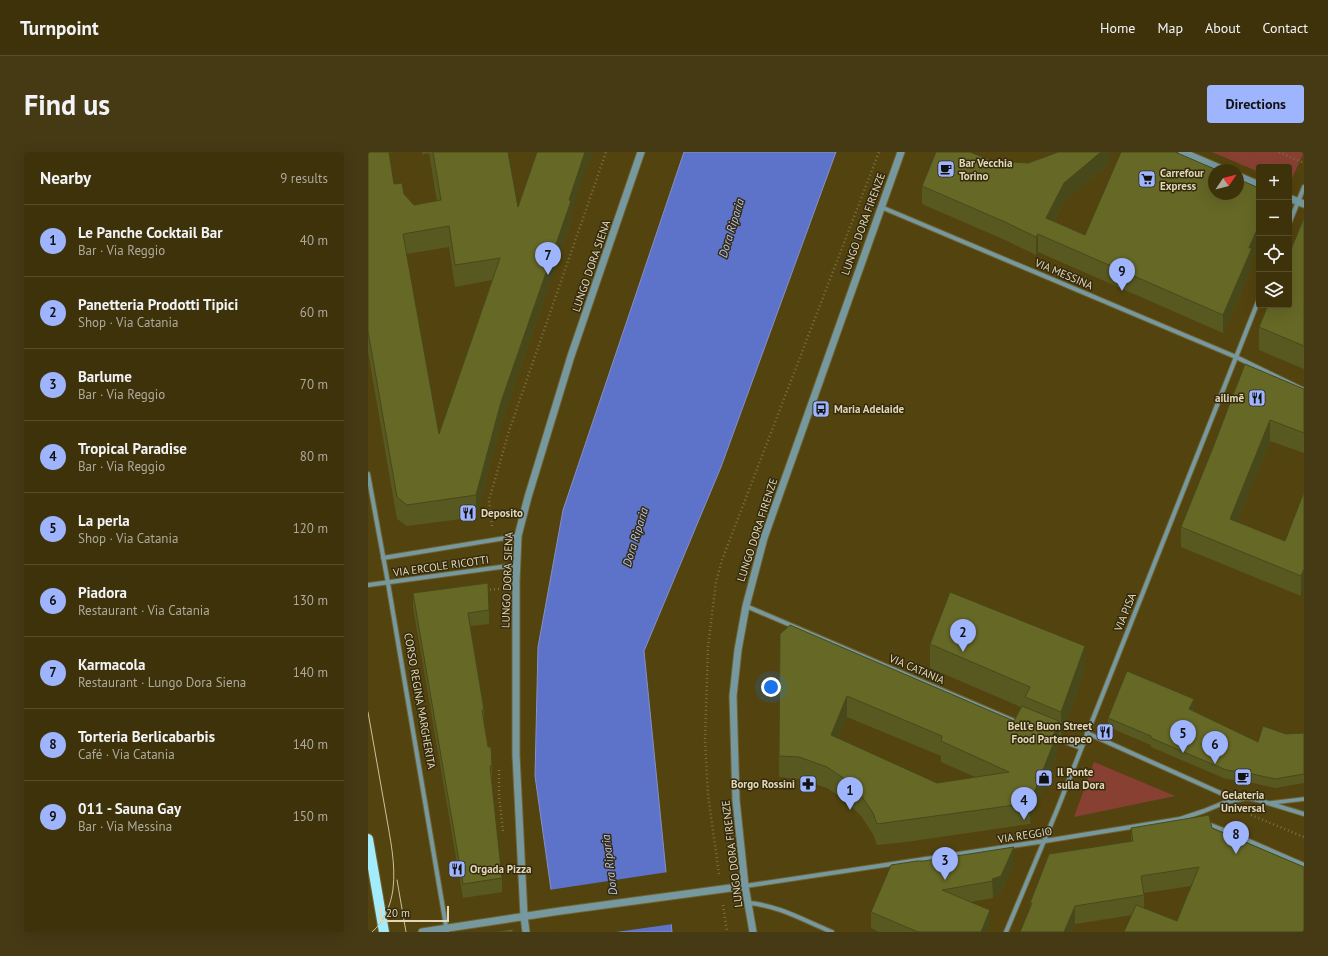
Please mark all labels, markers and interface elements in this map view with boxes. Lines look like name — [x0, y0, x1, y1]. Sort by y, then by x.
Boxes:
text: Turnpoint — [20, 16, 99, 40]
text: Home — [1100, 19, 1135, 37]
text: Map — [1157, 19, 1183, 37]
text: About — [1205, 19, 1241, 37]
text: Contact — [1263, 19, 1308, 37]
button: Directions — [1207, 85, 1304, 123]
text: Find us — [24, 86, 110, 123]
place label: Bar Vecchia Torino — [959, 156, 1012, 183]
cafe icon: Bar Vecchia Torino — [936, 159, 956, 179]
north arrow — [1208, 164, 1244, 200]
map controls — [1256, 164, 1292, 308]
button: + — [1256, 164, 1292, 200]
place label: Carrefour Express — [1160, 166, 1204, 193]
text: Nearby — [40, 167, 91, 189]
supermarket icon: Carrefour Express — [1137, 169, 1157, 189]
text: 9 results — [280, 170, 328, 187]
street label: LUNGO DORA FIRENZE — [838, 171, 888, 277]
water label: Dora Riparia — [715, 197, 747, 259]
button: − — [1256, 200, 1292, 236]
street label: LUNGO DORA SIENA — [569, 218, 613, 314]
text: Le Panche Cocktail Bar — [78, 223, 223, 242]
text: 1 — [49, 232, 57, 249]
text: 40 m — [300, 232, 328, 249]
button: locate — [1256, 236, 1292, 272]
text: Bar · Via Reggio — [78, 242, 165, 259]
pin: 7 — [535, 242, 561, 275]
street label: VIA MESSINA — [1032, 255, 1096, 293]
pin: 9 — [1109, 258, 1135, 291]
button: layers — [1256, 272, 1292, 308]
text: Panetteria Prodotti Tipici — [78, 295, 238, 314]
text: 2 — [49, 304, 57, 321]
text: 60 m — [300, 304, 328, 321]
text: Shop · Via Catania — [78, 314, 178, 331]
text: Barlume — [78, 367, 132, 386]
text: 3 — [49, 376, 57, 393]
text: 70 m — [300, 376, 328, 393]
text: Bar · Via Reggio — [78, 386, 165, 403]
restaurant icon: ailimē — [1247, 388, 1267, 408]
place label: ailimē — [1215, 391, 1244, 405]
bus stop icon: Maria Adelaide — [811, 399, 831, 419]
place label: Maria Adelaide — [834, 402, 905, 416]
text: Tropical Paradise — [78, 439, 187, 458]
text: 4 — [49, 448, 57, 465]
text: 80 m — [300, 448, 328, 465]
text: Bar · Via Reggio — [78, 458, 165, 475]
street label: LUNGO DORA FIRENZE — [734, 476, 780, 584]
restaurant icon: Deposito — [458, 503, 478, 523]
place label: Deposito — [481, 506, 523, 520]
water label: Dora Riparia — [619, 506, 651, 568]
text: La perla — [78, 511, 130, 530]
text: 5 — [49, 520, 57, 537]
text: 120 m — [293, 520, 328, 537]
text: Shop · Via Catania — [78, 530, 178, 547]
street label: LUNGO DORA SIENA — [498, 531, 516, 628]
street label: VIA ERCOLE RICOTTI — [391, 552, 490, 580]
text: Piadora — [78, 583, 127, 602]
street label: VIA PISA — [1111, 590, 1139, 634]
text: 6 — [49, 592, 57, 609]
text: 130 m — [293, 592, 328, 609]
text: Restaurant · Via Catania — [78, 602, 210, 619]
pin: 2 — [950, 619, 976, 652]
street label: CORSO REGINA MARGHERITA — [401, 632, 439, 771]
street label: VIA CATANIA — [886, 651, 947, 687]
text: Karmacola — [78, 655, 145, 674]
text: 7 — [49, 664, 57, 681]
text: 140 m — [293, 664, 328, 681]
text: Restaurant · Lungo Dora Siena — [78, 674, 246, 691]
your location — [761, 677, 781, 697]
place label: Bell'e Buon Street Food Partenopeo — [1008, 719, 1092, 746]
pin: 5 — [1170, 720, 1196, 753]
restaurant icon: Bell'e Buon Street Food Partenopeo — [1095, 722, 1115, 742]
text: Torteria Berlicabarbis — [78, 727, 215, 746]
pin: 6 — [1202, 731, 1228, 764]
text: 8 — [49, 736, 57, 753]
text: 140 m — [293, 736, 328, 753]
text: Café · Via Catania — [78, 746, 175, 763]
place label: Il Ponte sulla Dora — [1057, 765, 1105, 792]
cafe icon: Gelateria Universal — [1233, 767, 1253, 787]
shop icon: Il Ponte sulla Dora — [1034, 768, 1054, 788]
pharmacy icon: Borgo Rossini — [798, 774, 818, 794]
place label: Borgo Rossini — [731, 777, 795, 791]
pin: 1 — [837, 777, 863, 810]
pin: 4 — [1011, 787, 1037, 820]
place label: Gelateria Universal — [1221, 788, 1266, 815]
text: 011 - Sauna Gay — [78, 799, 181, 818]
street label: LUNGO DORA FIRENZE — [718, 799, 746, 908]
text: 9 — [49, 808, 57, 825]
text: 150 m — [293, 808, 328, 825]
text: Bar · Via Messina — [78, 818, 172, 835]
pin: 8 — [1223, 821, 1249, 854]
street label: VIA REGGIO — [996, 824, 1053, 846]
water label: Dora Riparia — [598, 834, 620, 896]
pin: 3 — [932, 847, 958, 880]
restaurant icon: Orgada Pizza — [447, 859, 467, 879]
place label: Orgada Pizza — [470, 862, 532, 876]
scale bar — [380, 904, 449, 923]
text: 20 m — [386, 906, 410, 920]

